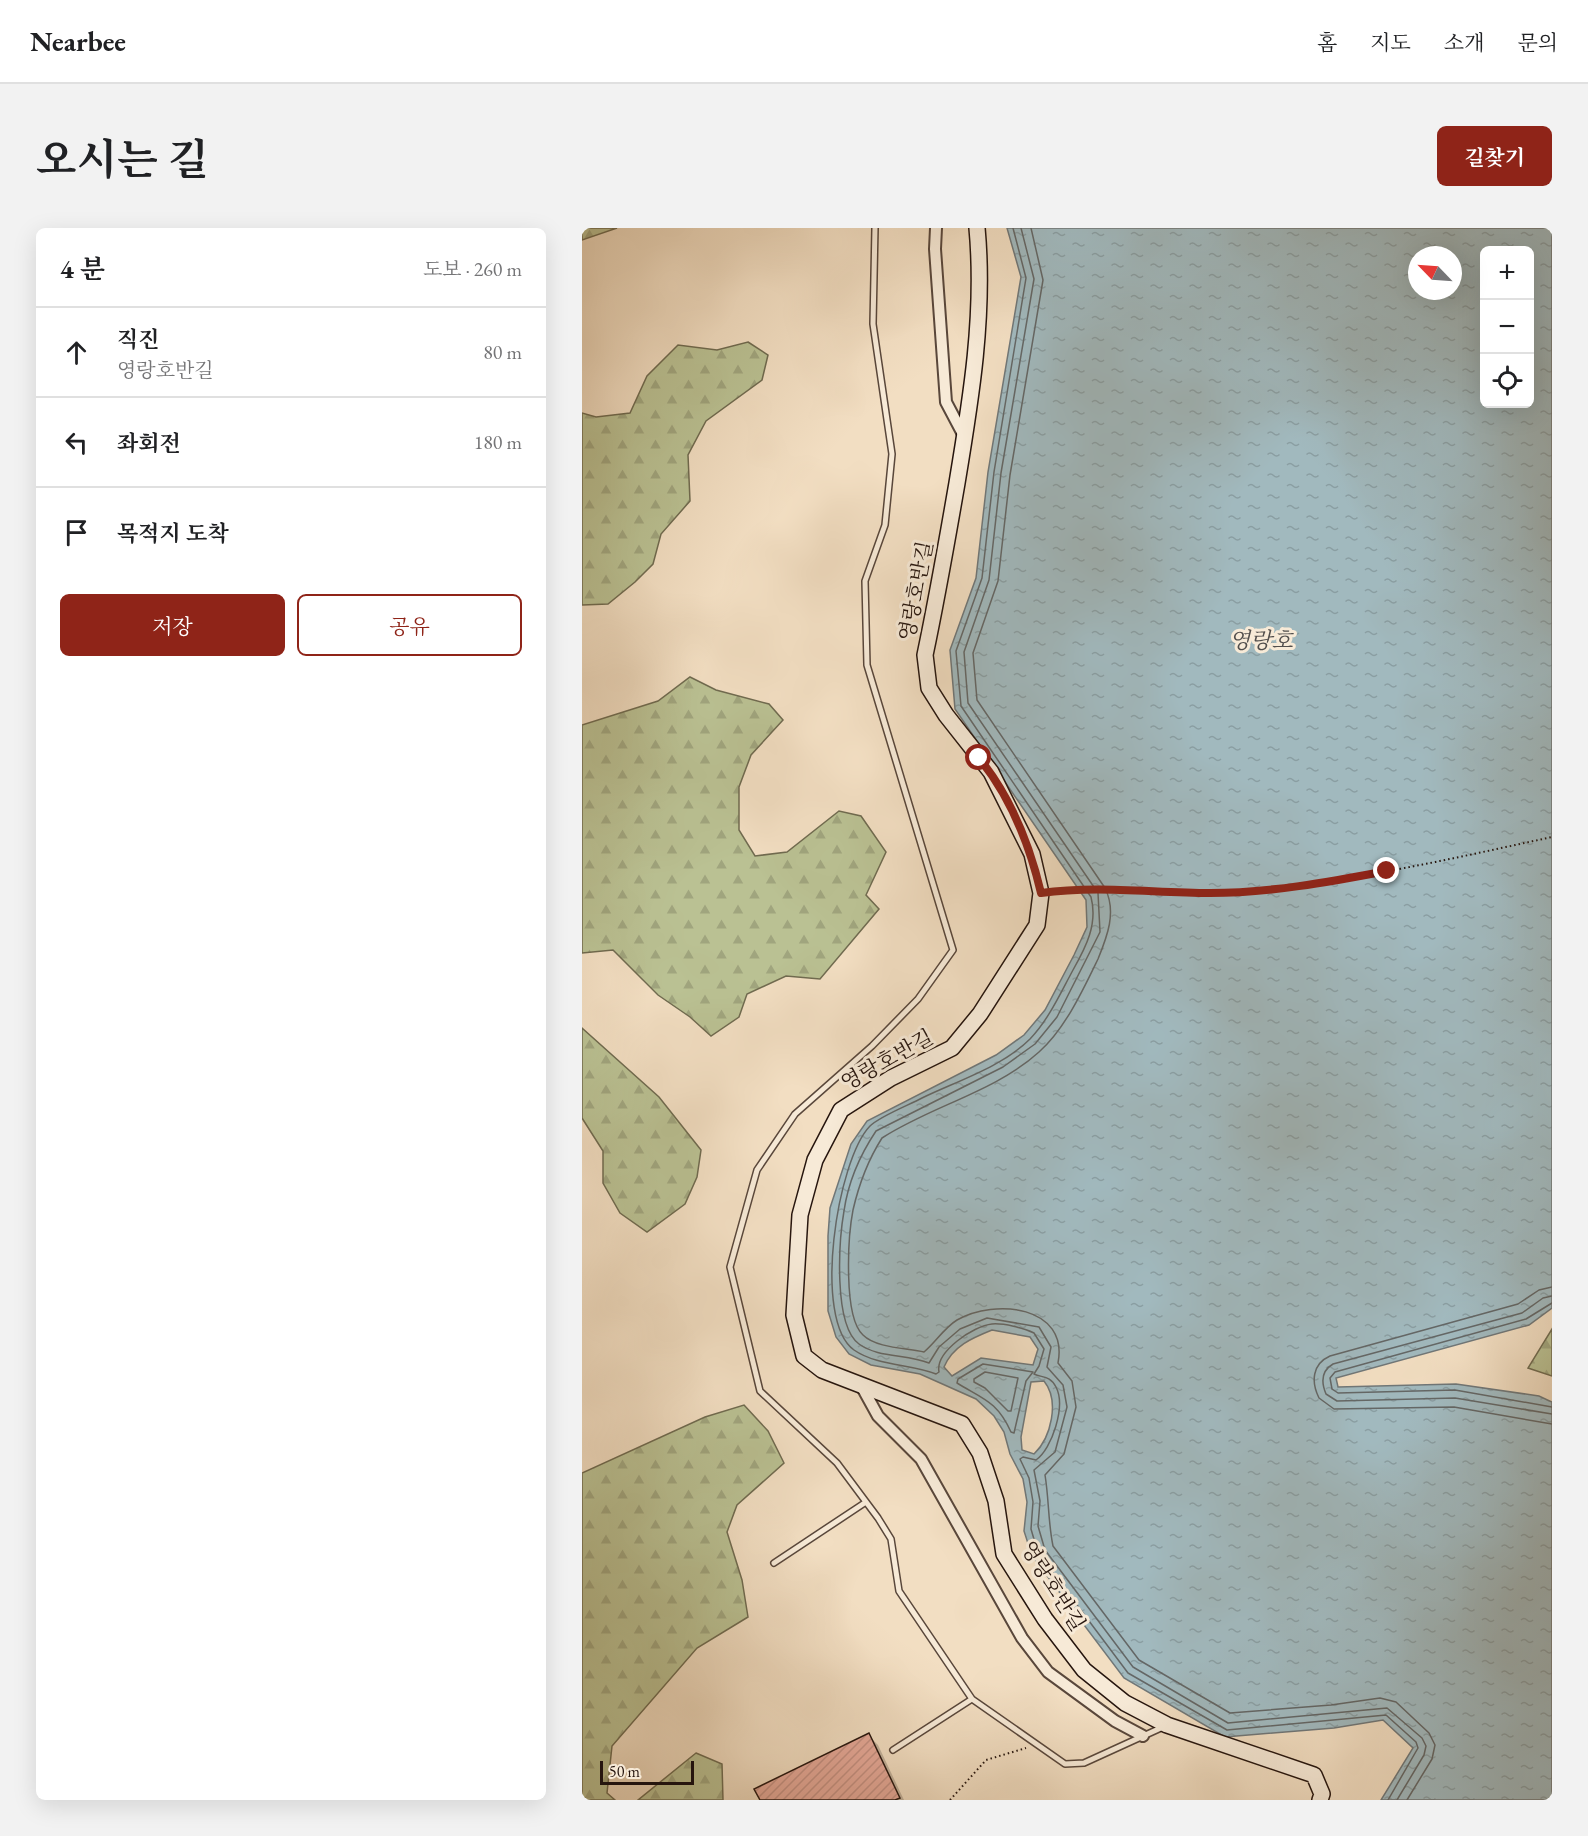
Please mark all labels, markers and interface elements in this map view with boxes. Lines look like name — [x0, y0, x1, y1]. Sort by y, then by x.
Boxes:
text: Nearbee — [30, 23, 126, 59]
text: 홈 — [1317, 29, 1337, 56]
text: 지도 — [1370, 29, 1411, 56]
text: 소개 — [1444, 29, 1484, 56]
text: 문의 — [1517, 29, 1558, 56]
button: 길찾기 — [1437, 126, 1552, 186]
text: 오시는 길 — [36, 132, 208, 187]
north arrow — [1408, 246, 1462, 300]
map controls — [1480, 246, 1534, 408]
button: + — [1480, 246, 1534, 300]
text: 4 분 — [60, 252, 105, 286]
text: 도보 · 260 m — [423, 256, 522, 282]
button: − — [1480, 300, 1534, 354]
text: 직진 — [117, 325, 160, 354]
icon: ahead — [60, 336, 93, 369]
text: 80 m — [483, 339, 522, 365]
button: locate — [1480, 354, 1534, 408]
text: 영랑호반길 — [117, 357, 214, 383]
icon: left — [60, 426, 93, 459]
text: 좌회전 — [117, 429, 181, 458]
text: 180 m — [474, 429, 522, 455]
icon: arrive — [60, 516, 93, 549]
text: 목적지 도착 — [117, 519, 228, 548]
street label: 영랑호반길 — [893, 539, 938, 643]
button: 저장 — [60, 594, 285, 656]
button: 공유 — [297, 594, 522, 656]
water label: 영랑호 — [1229, 626, 1295, 655]
route start — [965, 744, 991, 770]
route end — [1373, 857, 1399, 883]
street label: 영랑호반길 — [836, 1023, 938, 1096]
street label: 영랑호반길 — [1015, 1536, 1092, 1636]
scale bar — [600, 1758, 694, 1786]
text: 50 m — [609, 1761, 640, 1782]

